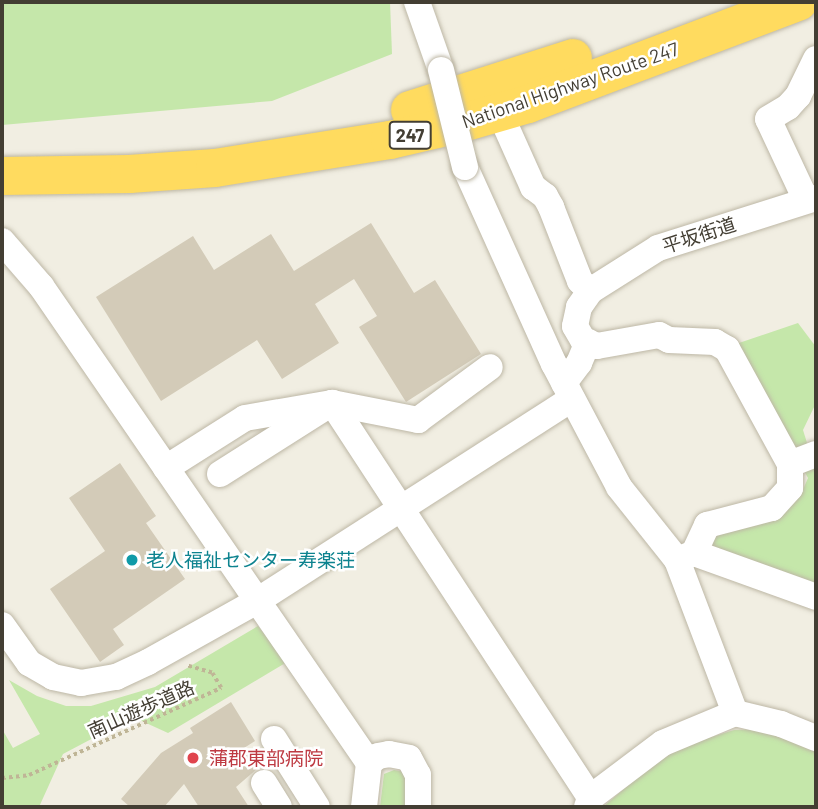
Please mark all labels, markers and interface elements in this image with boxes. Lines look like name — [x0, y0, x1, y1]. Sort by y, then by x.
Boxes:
street label: National Highway Route 247 — [459, 37, 681, 133]
road number: 247 — [387, 120, 433, 150]
street label: 平坂街道 — [659, 212, 739, 258]
place label: 老人福祉センター寿楽荘 — [146, 549, 355, 571]
marker: 老人福祉センター寿楽荘 — [124, 552, 140, 568]
street label: 南山遊歩道路 — [84, 675, 198, 743]
place label: 蒲郡東部病院 — [209, 747, 323, 769]
marker: 蒲郡東部病院 — [183, 748, 203, 768]

